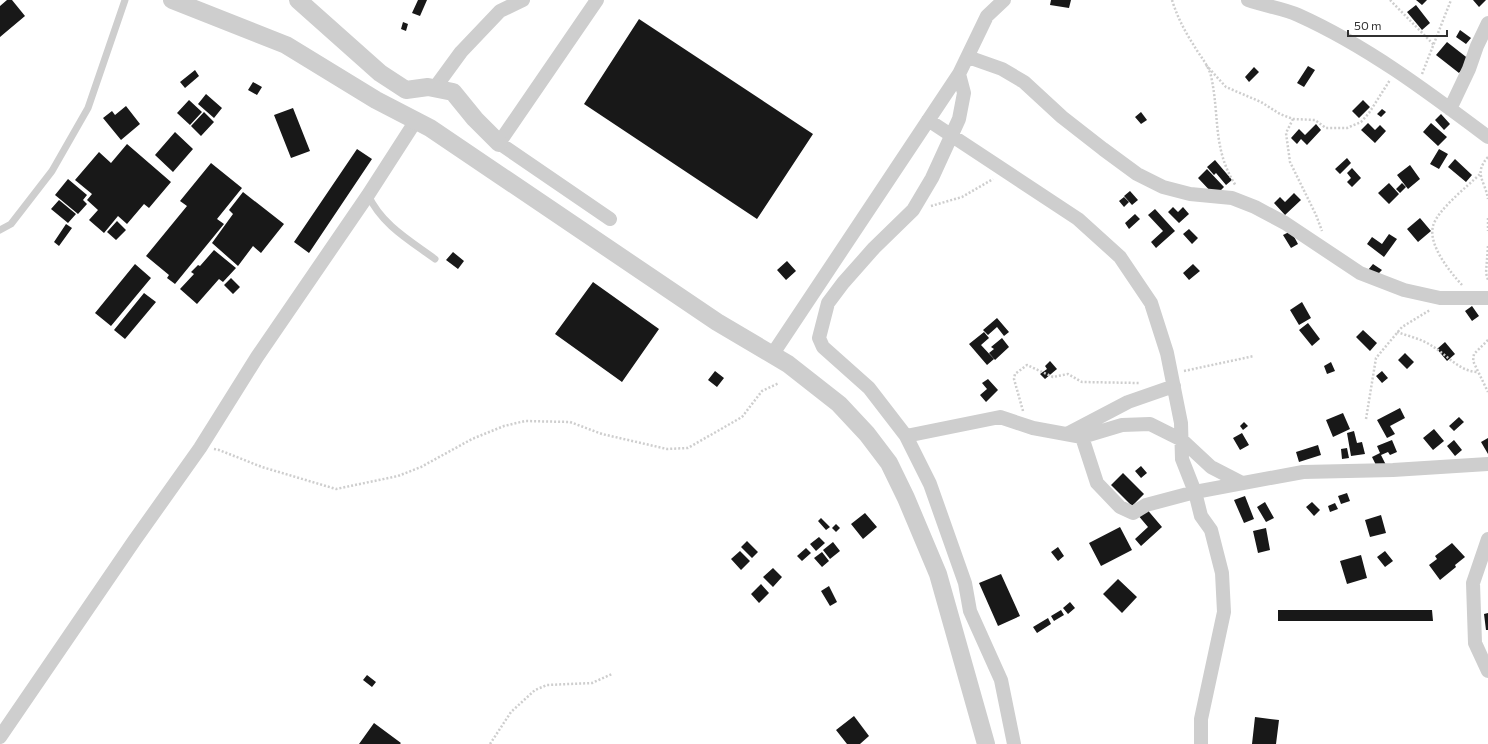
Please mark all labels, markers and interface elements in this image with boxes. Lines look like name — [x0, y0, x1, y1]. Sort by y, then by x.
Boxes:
scale bar — [1348, 12, 1447, 38]
text: 50 m — [1354, 18, 1382, 32]

